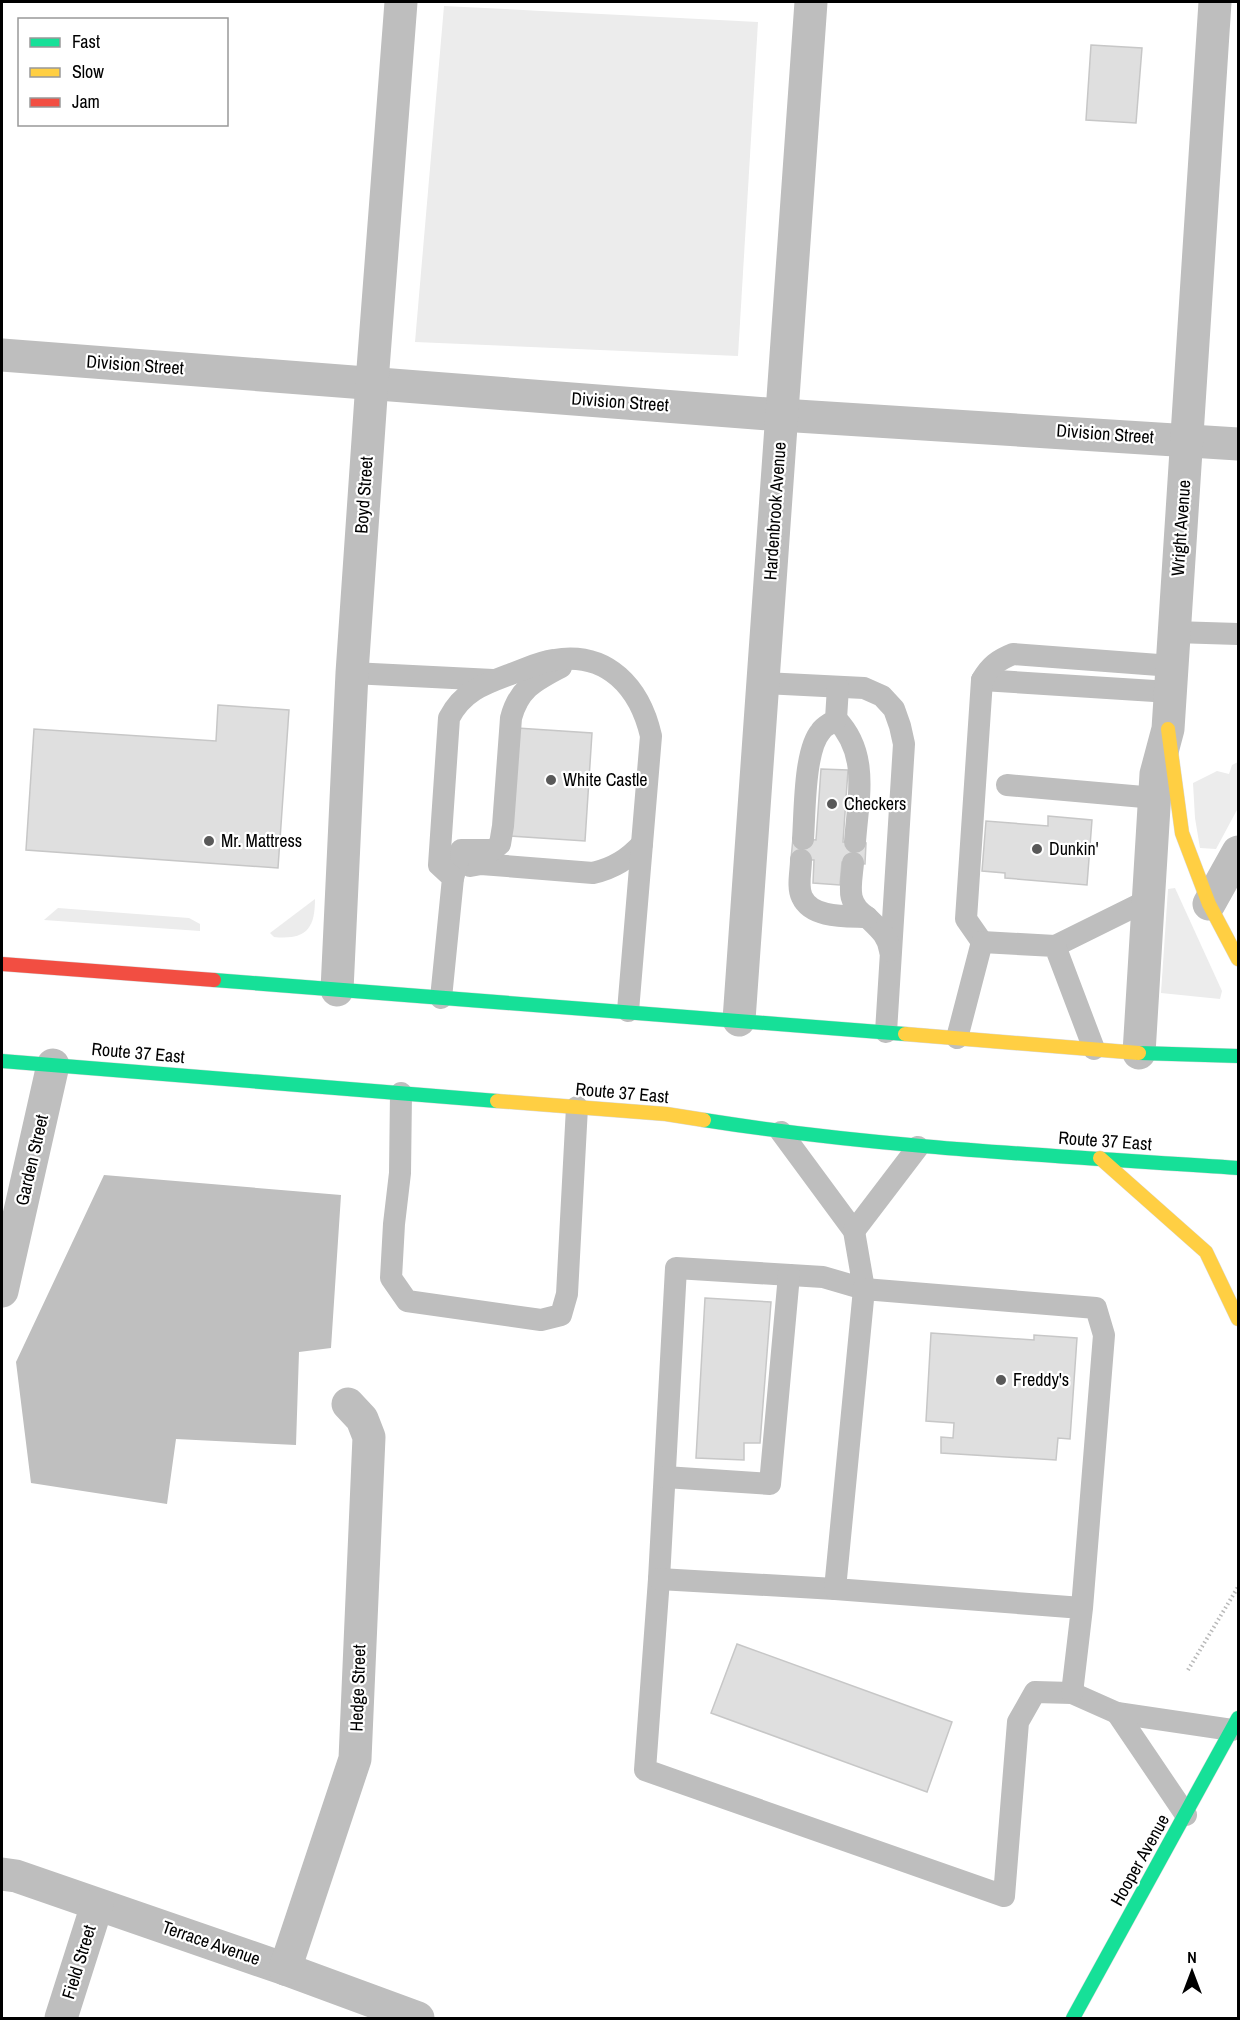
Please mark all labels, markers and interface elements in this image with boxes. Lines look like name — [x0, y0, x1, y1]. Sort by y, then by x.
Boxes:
legend — [18, 18, 228, 126]
text: Fast — [72, 29, 100, 54]
text: Slow — [72, 59, 104, 84]
text: Jam — [72, 89, 100, 114]
street label: Division Street — [85, 349, 185, 380]
street label: Division Street — [570, 386, 670, 417]
street label: Division Street — [1055, 418, 1155, 449]
street label: Hardenbrook Avenue — [757, 441, 792, 581]
street label: Boyd Street — [348, 456, 379, 534]
street label: Wright Avenue — [1165, 479, 1196, 577]
place label: White Castle — [563, 767, 648, 792]
marker: White Castle — [544, 773, 558, 787]
place label: Checkers — [844, 791, 906, 816]
marker: Checkers — [825, 797, 839, 811]
place label: Mr. Mattress — [221, 828, 302, 853]
marker: Mr. Mattress — [202, 834, 216, 848]
place label: Dunkin' — [1049, 836, 1099, 861]
marker: Dunkin' — [1030, 842, 1044, 856]
street label: Route 37 East — [90, 1036, 186, 1069]
street label: Route 37 East — [574, 1076, 670, 1109]
street label: Garden Street — [9, 1112, 54, 1208]
street label: Route 37 East — [1058, 1125, 1153, 1156]
place label: Freddy's — [1013, 1367, 1069, 1392]
marker: Freddy's — [994, 1373, 1008, 1387]
street label: Hedge Street — [343, 1644, 372, 1732]
street label: Hooper Avenue — [1104, 1809, 1175, 1910]
street label: Terrace Avenue — [159, 1914, 264, 1971]
street label: Field Street — [55, 1922, 102, 2002]
north arrow — [1162, 1942, 1222, 2002]
text: N — [1187, 1946, 1197, 1968]

